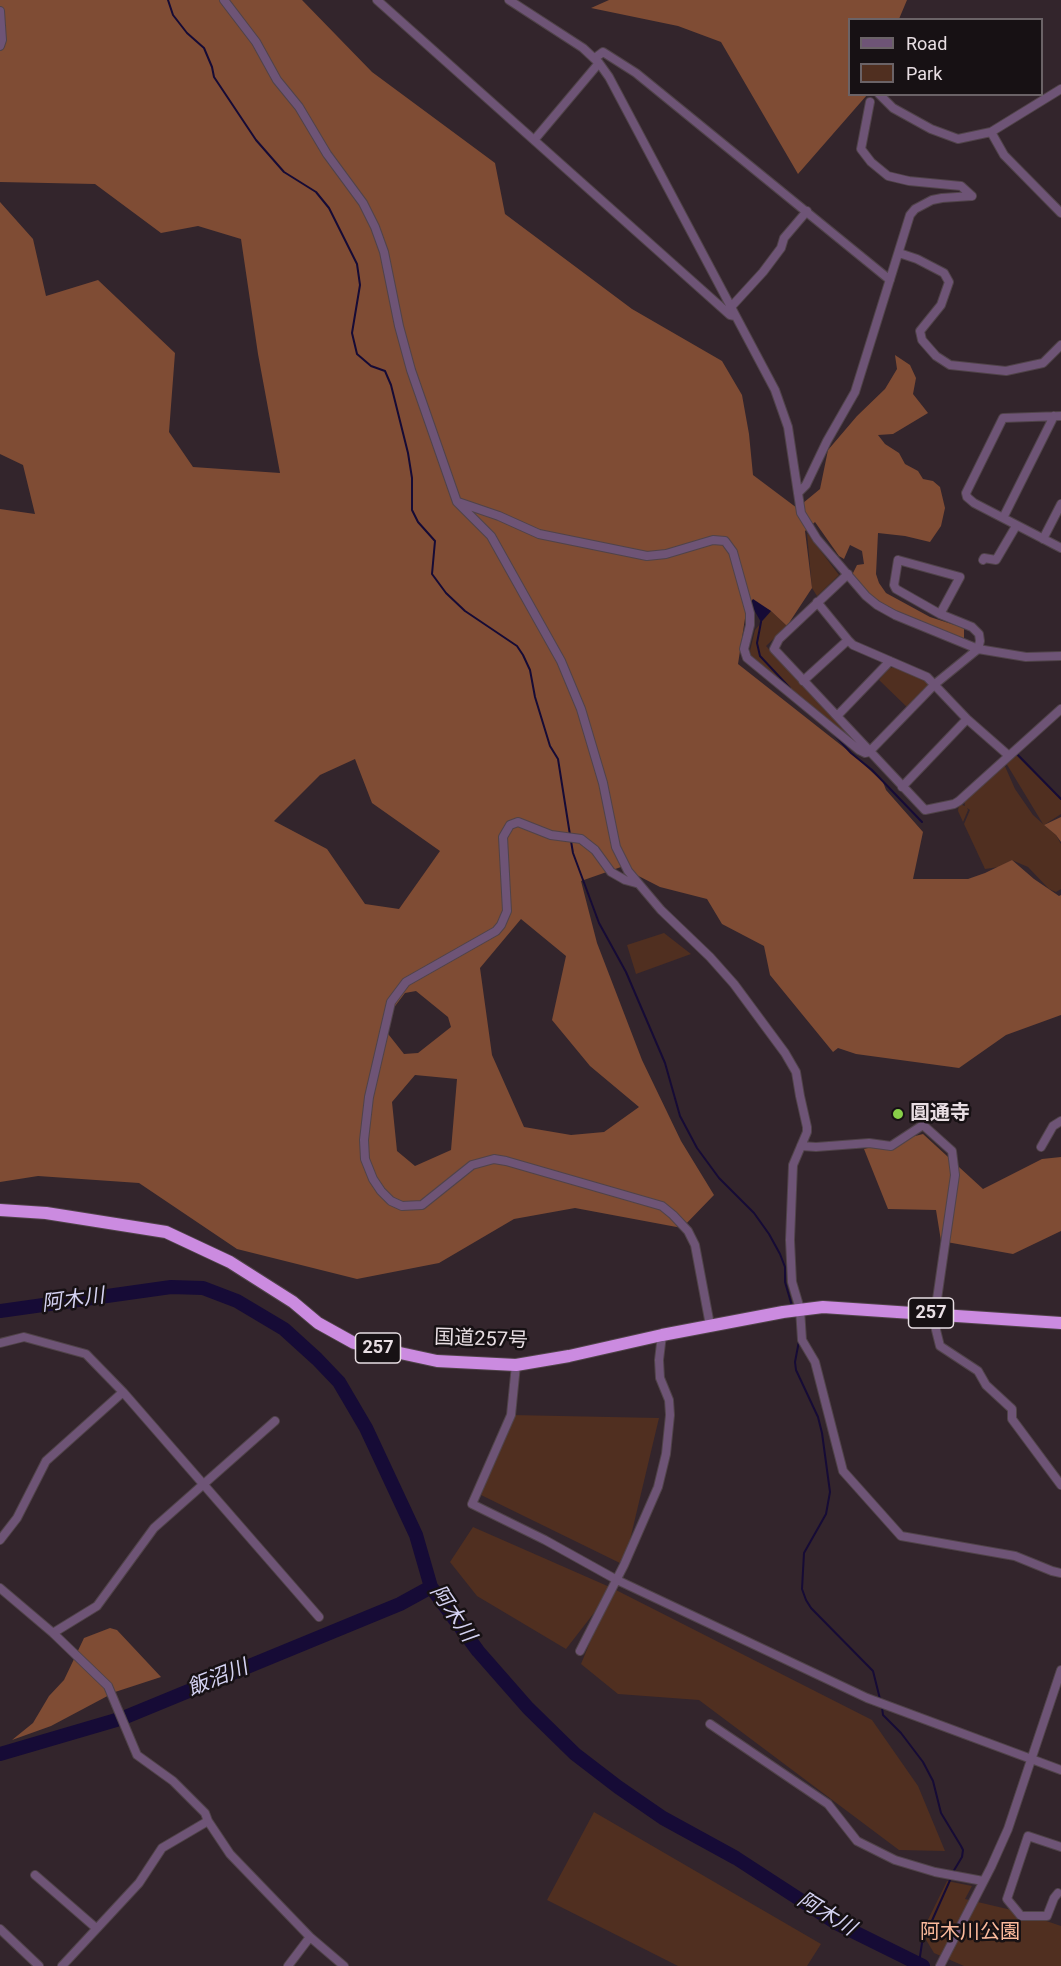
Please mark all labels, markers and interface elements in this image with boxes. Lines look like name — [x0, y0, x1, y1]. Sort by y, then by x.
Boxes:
legend — [848, 18, 1043, 96]
text: Road — [906, 33, 947, 54]
text: Park — [906, 63, 942, 84]
place label: 圓通寺 — [910, 1102, 970, 1126]
marker: 圓通寺 — [891, 1107, 905, 1121]
water label: 阿木川 — [40, 1284, 106, 1318]
road number: 257 — [908, 1298, 954, 1328]
street label: 国道257号 — [434, 1326, 528, 1354]
road number: 257 — [356, 1333, 400, 1363]
water label: 阿木川 — [424, 1581, 480, 1647]
water label: 飯沼川 — [184, 1656, 252, 1702]
water label: 阿木川 — [793, 1888, 859, 1942]
park label: 阿木川公園 — [920, 1921, 1020, 1945]

